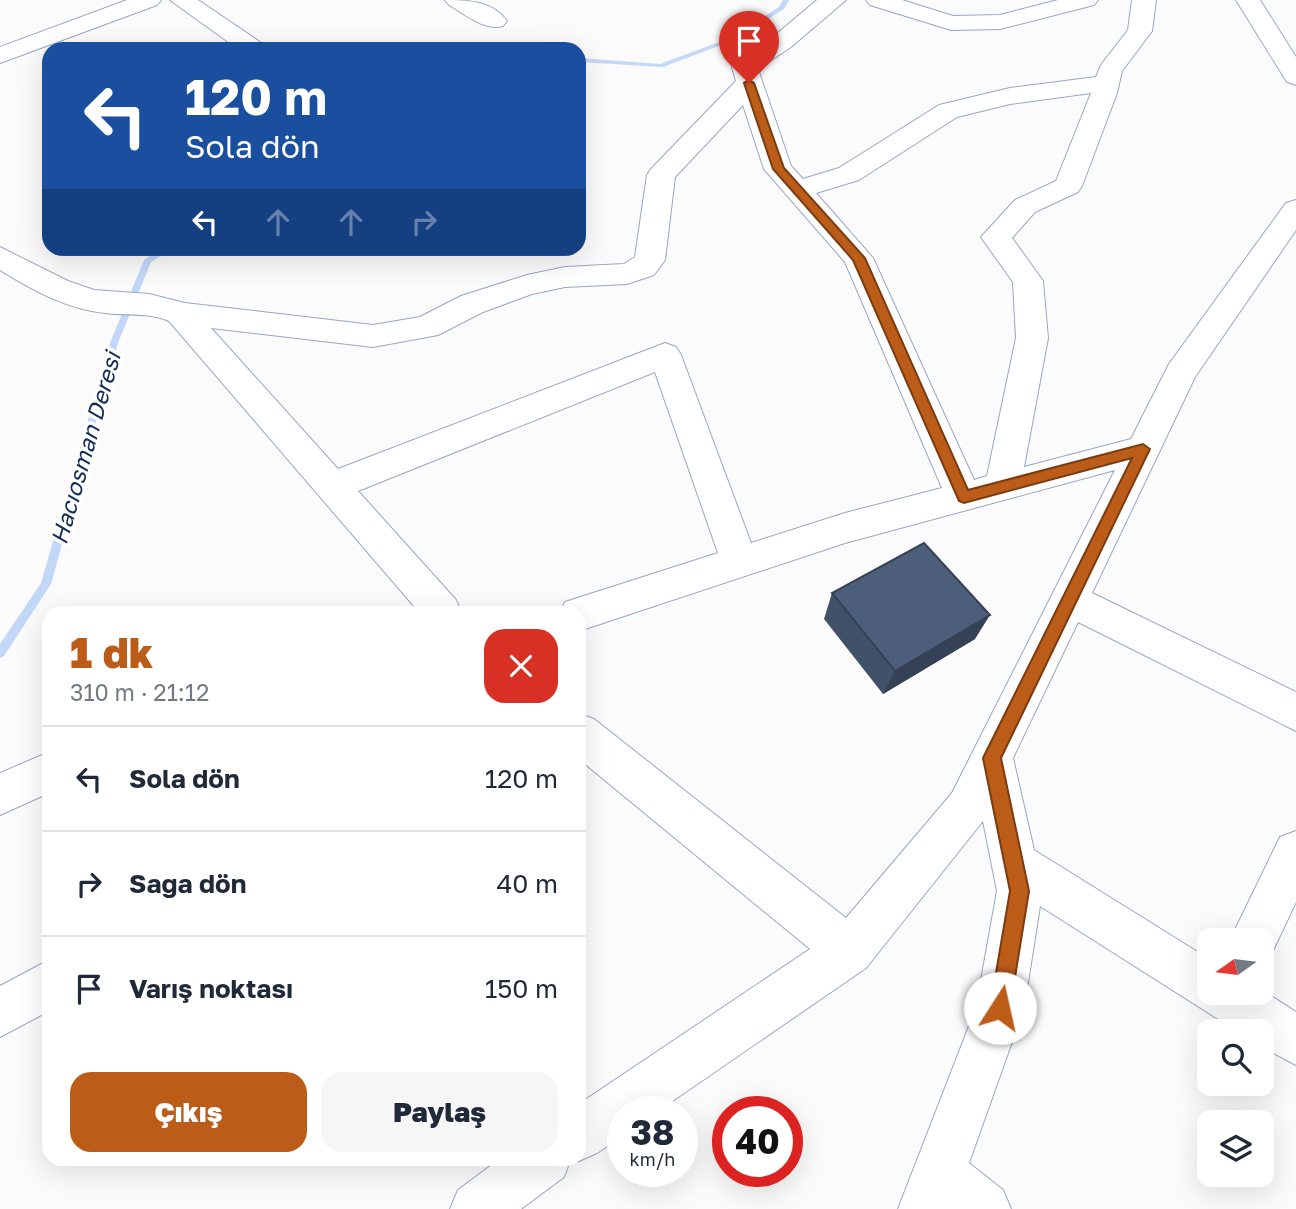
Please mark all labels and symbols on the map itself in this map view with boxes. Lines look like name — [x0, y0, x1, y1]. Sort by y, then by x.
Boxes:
pin — [719, 11, 779, 83]
water label: Hacıosman Deresi — [44, 346, 127, 547]
north arrow — [1197, 928, 1274, 1004]
position arrow — [963, 971, 1037, 1045]
speed limit sign: 40 — [712, 1096, 803, 1187]

